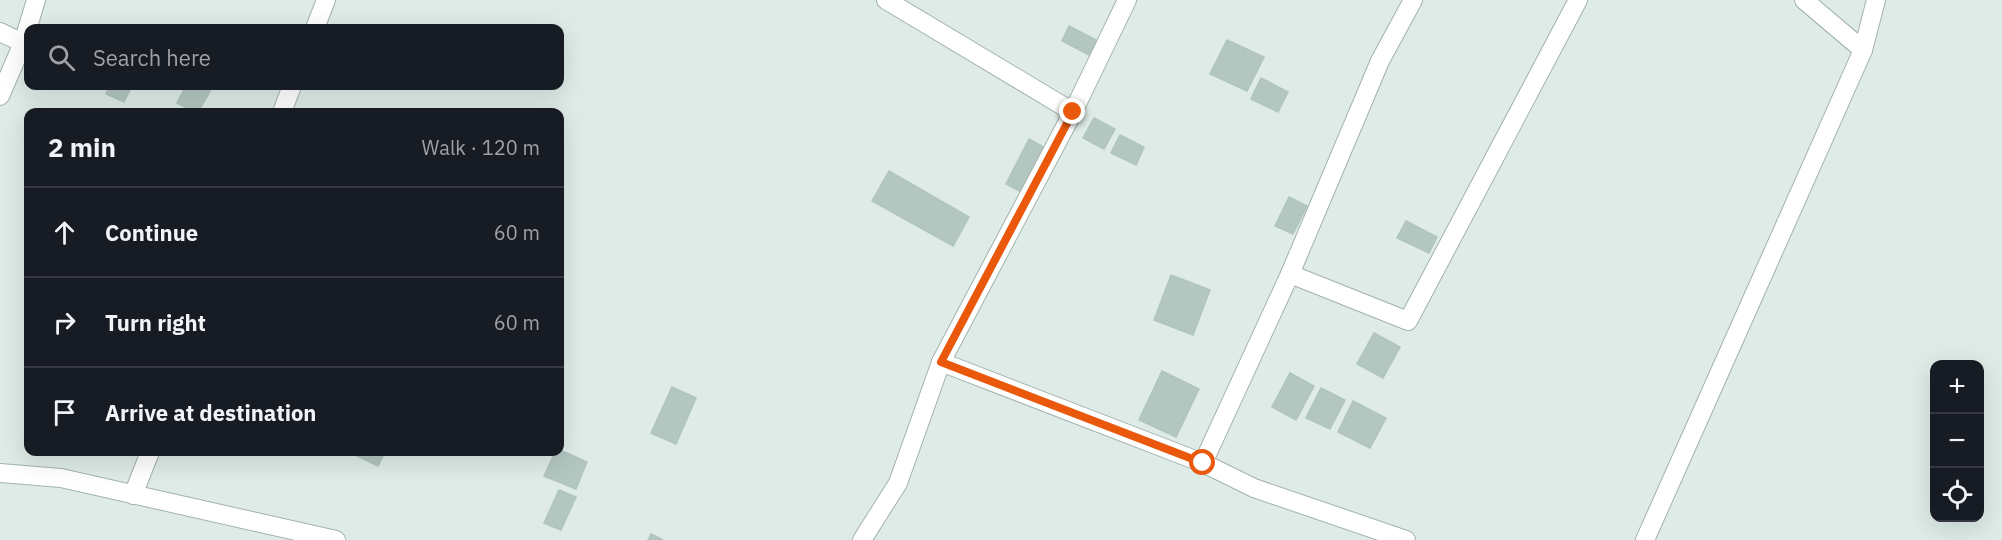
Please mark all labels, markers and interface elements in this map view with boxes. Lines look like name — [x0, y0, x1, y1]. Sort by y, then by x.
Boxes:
search box — [24, 24, 564, 90]
icon: search — [45, 41, 78, 74]
text: Search here — [93, 43, 211, 72]
route end — [1059, 98, 1085, 124]
text: 2 min — [48, 130, 116, 164]
text: Walk · 120 m — [422, 134, 540, 161]
icon: ahead — [48, 216, 81, 249]
text: Continue — [105, 218, 198, 247]
text: 60 m — [494, 219, 540, 246]
icon: right — [48, 306, 81, 339]
text: Turn right — [105, 308, 206, 337]
text: 60 m — [494, 309, 540, 336]
map controls — [1930, 360, 1984, 522]
button: + — [1930, 360, 1984, 414]
icon: arrive — [48, 396, 81, 429]
text: Arrive at destination — [105, 398, 316, 427]
button: − — [1930, 414, 1984, 468]
route start — [1189, 449, 1215, 475]
button: locate — [1930, 468, 1984, 522]

